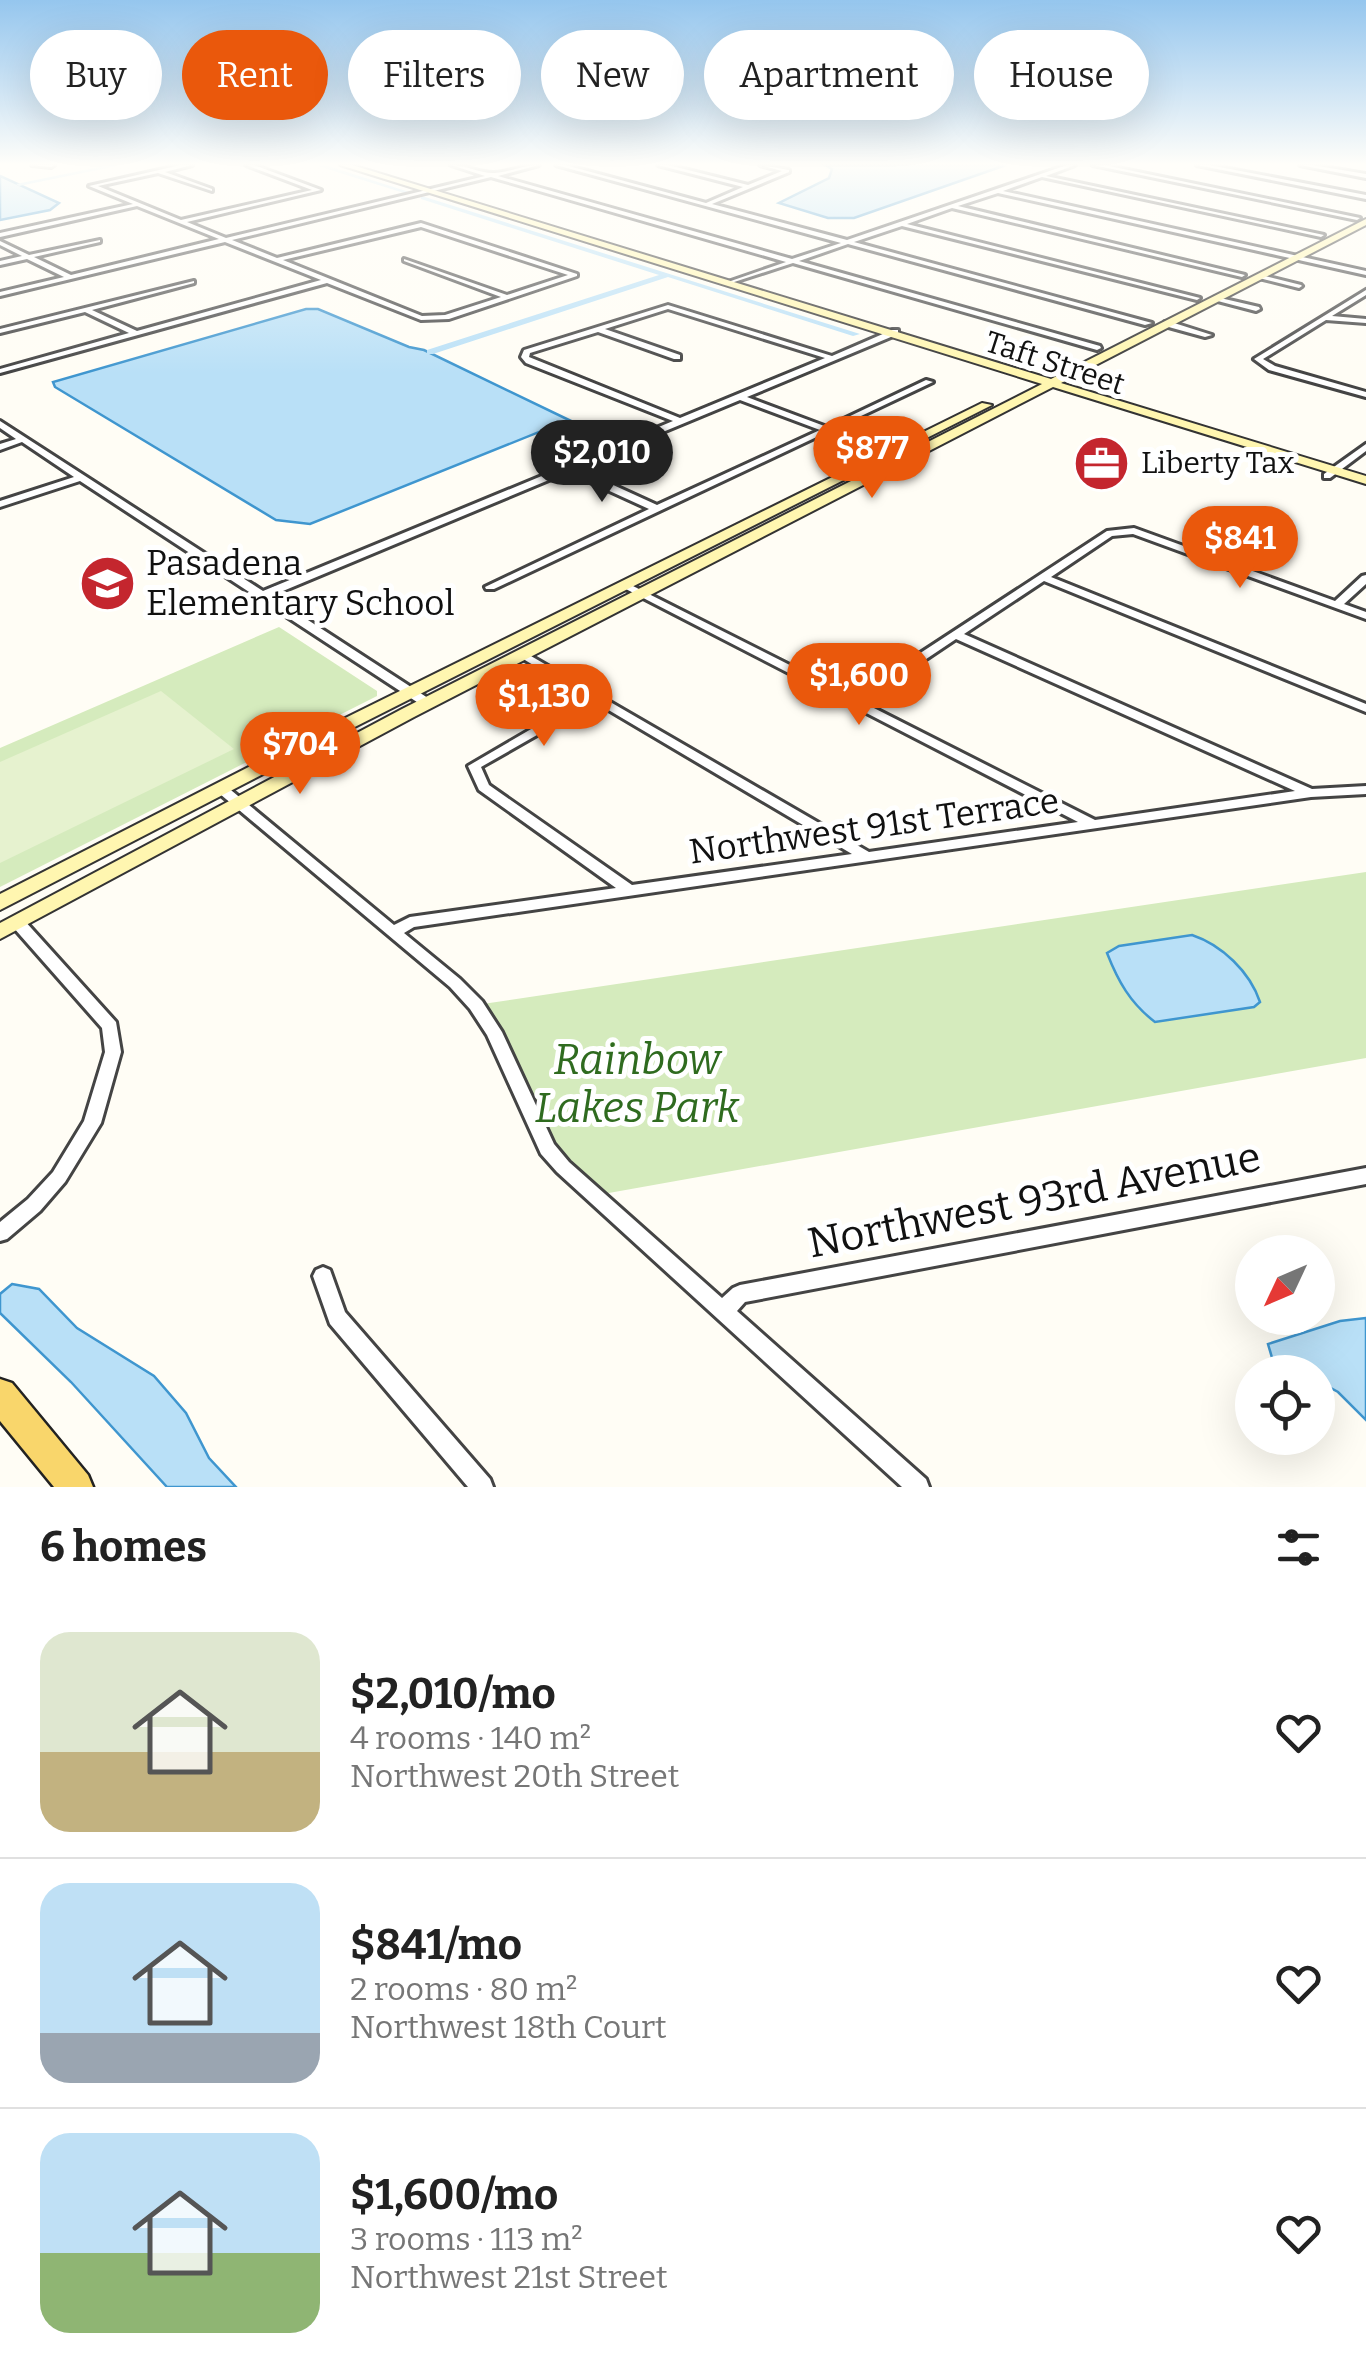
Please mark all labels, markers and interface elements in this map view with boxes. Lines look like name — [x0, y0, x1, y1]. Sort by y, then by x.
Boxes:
chip: Buy — [30, 30, 162, 120]
chip: Rent — [182, 30, 328, 120]
chip: Filters — [348, 30, 521, 120]
chip: New — [541, 30, 684, 120]
chip: Apartment — [704, 30, 954, 120]
chip: House — [974, 30, 1149, 120]
street label: Taft Street — [981, 324, 1129, 402]
pin: $877 — [813, 416, 931, 501]
pin: $2,010 — [521, 420, 683, 505]
text: $877 — [835, 429, 909, 467]
text: $2,010 — [553, 433, 651, 471]
office icon: Liberty Tax — [1072, 433, 1132, 493]
place label: Liberty Tax — [1141, 445, 1295, 481]
pin: $841 — [1181, 506, 1299, 591]
text: $841 — [1204, 519, 1276, 557]
place label: Pasadena Elementary School — [146, 542, 455, 624]
school or university icon: Pasadena Elementary School — [77, 553, 137, 613]
pin: $1,600 — [778, 643, 940, 728]
text: $1,600 — [809, 656, 909, 694]
pin: $1,130 — [463, 664, 625, 749]
text: $1,130 — [497, 677, 591, 715]
pin: $704 — [241, 712, 359, 797]
text: $704 — [262, 725, 338, 763]
street label: Northwest 91st Terrace — [686, 779, 1062, 873]
park label: Rainbow Lakes Park — [535, 1035, 740, 1133]
street label: Northwest 93rd Avenue — [803, 1132, 1265, 1268]
north arrow — [1235, 1235, 1335, 1335]
map controls — [1235, 1235, 1335, 1455]
button: locate — [1235, 1355, 1335, 1455]
icon: filters — [1271, 1520, 1326, 1575]
text: 6 homes — [40, 1522, 207, 1572]
text: $2,010/mo — [350, 1669, 556, 1719]
icon: home — [120, 1672, 240, 1792]
icon: heart — [1271, 1705, 1326, 1760]
text: 4 rooms · 140 m² — [350, 1719, 591, 1757]
text: Northwest 20th Street — [350, 1757, 679, 1795]
text: $841/mo — [350, 1920, 522, 1970]
icon: home — [120, 1923, 240, 2043]
icon: heart — [1271, 1956, 1326, 2011]
text: 2 rooms · 80 m² — [350, 1970, 577, 2008]
text: Northwest 18th Court — [350, 2008, 667, 2046]
text: $1,600/mo — [350, 2170, 558, 2220]
icon: home — [120, 2173, 240, 2293]
icon: heart — [1271, 2206, 1326, 2261]
text: 3 rooms · 113 m² — [350, 2220, 583, 2258]
text: Northwest 21st Street — [350, 2258, 668, 2296]

